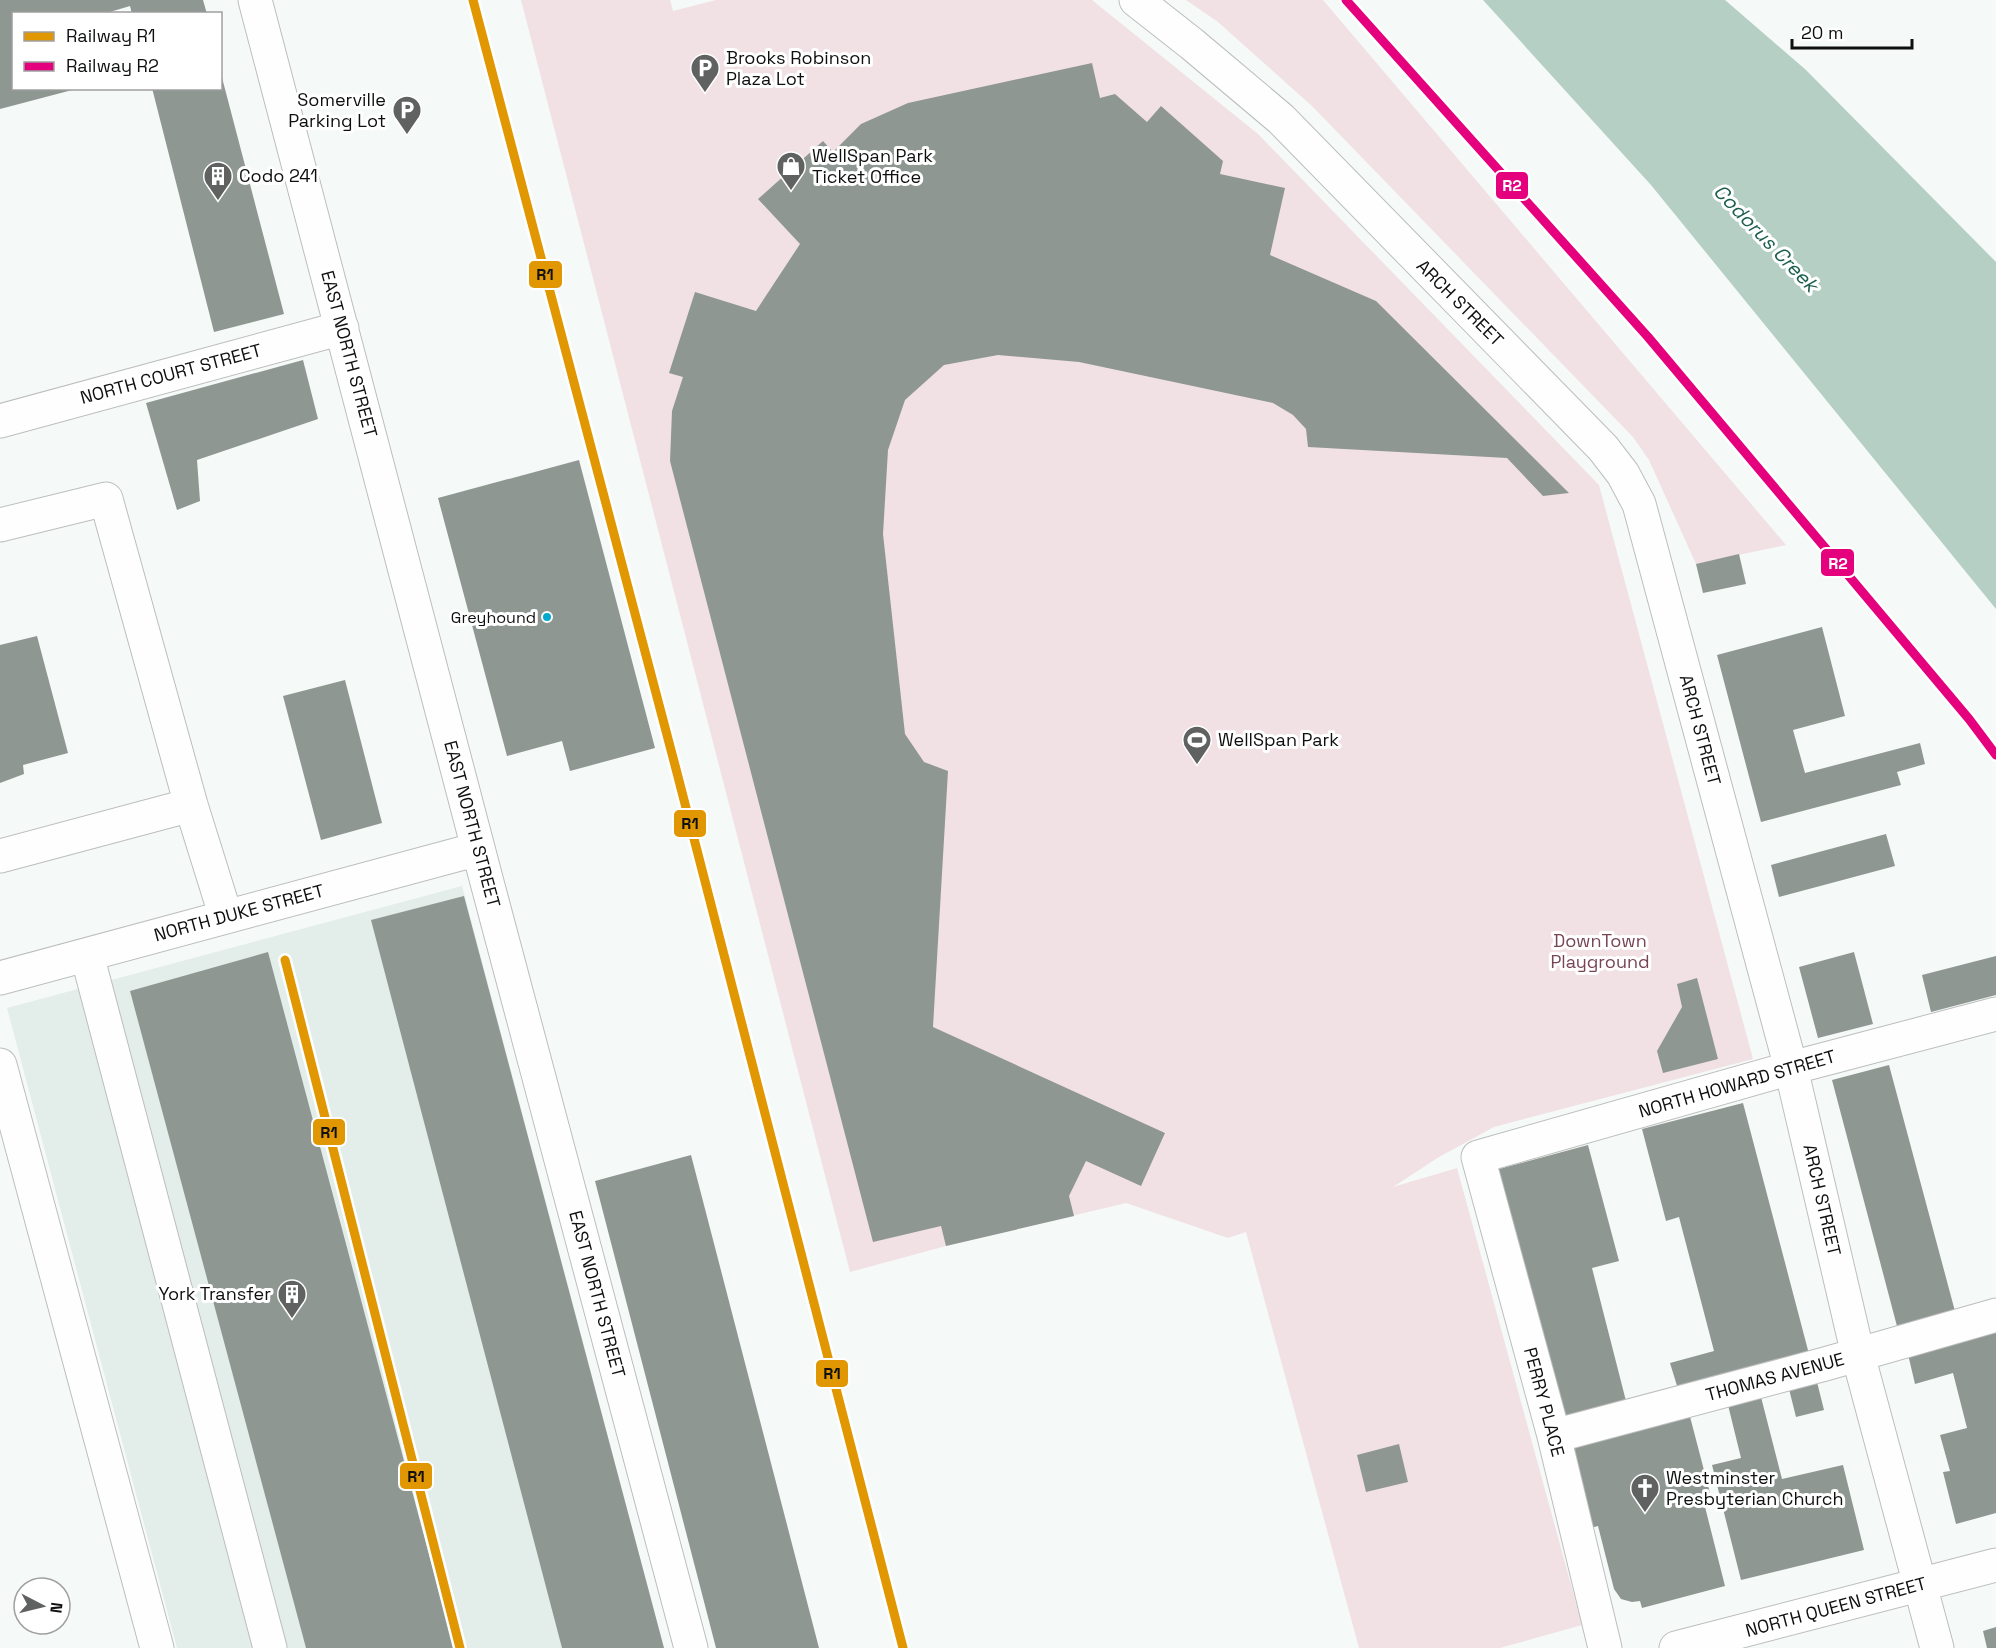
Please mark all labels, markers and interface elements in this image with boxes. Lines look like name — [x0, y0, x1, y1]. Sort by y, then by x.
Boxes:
legend — [12, 12, 222, 90]
scale bar — [1792, 12, 1912, 50]
text: 20 m — [1801, 21, 1844, 44]
text: Railway R1 — [66, 24, 155, 47]
place label: Brooks Robinson Plaza Lot — [726, 46, 871, 90]
parking icon: Brooks Robinson Plaza Lot — [689, 52, 721, 94]
text: Railway R2 — [66, 54, 159, 77]
place label: Somerville Parking Lot — [288, 88, 386, 132]
parking icon: Somerville Parking Lot — [391, 94, 423, 136]
place label: WellSpan Park Ticket Office — [812, 144, 933, 188]
shop icon: WellSpan Park Ticket Office — [775, 150, 807, 192]
building icon: Codo 241 — [202, 160, 234, 202]
place label: Codo 241 — [239, 164, 318, 187]
line badge: R2 — [1495, 171, 1529, 200]
text: R2 — [1502, 175, 1522, 196]
water label: Codorus Creek — [1708, 178, 1826, 299]
street label: ARCH STREET — [1412, 254, 1509, 351]
line badge: R1 — [528, 260, 563, 289]
text: R1 — [536, 264, 554, 285]
street label: EAST NORTH STREET — [316, 268, 383, 440]
street label: NORTH COURT STREET — [78, 338, 265, 409]
line badge: R2 — [1820, 548, 1855, 577]
text: R2 — [1828, 553, 1848, 574]
place label: Greyhound — [451, 607, 536, 628]
marker: Greyhound — [541, 611, 553, 623]
street label: ARCH STREET — [1675, 672, 1726, 788]
sports icon: WellSpan Park — [1181, 724, 1213, 766]
place label: WellSpan Park — [1218, 728, 1339, 751]
street label: EAST NORTH STREET — [439, 738, 506, 910]
line badge: R1 — [673, 809, 707, 838]
text: R1 — [681, 813, 699, 834]
street label: NORTH DUKE STREET — [151, 879, 327, 946]
park label: DownTown Playground — [1550, 929, 1650, 973]
street label: NORTH HOWARD STREET — [1636, 1044, 1838, 1123]
line badge: R1 — [312, 1118, 346, 1146]
text: R1 — [320, 1122, 338, 1143]
street label: ARCH STREET — [1798, 1142, 1847, 1258]
street label: EAST NORTH STREET — [564, 1208, 631, 1380]
building icon: York Transfer — [276, 1278, 308, 1320]
place label: York Transfer — [158, 1282, 271, 1305]
street label: PERRY PLACE — [1519, 1345, 1570, 1459]
street label: THOMAS AVENUE — [1703, 1347, 1847, 1406]
line badge: R1 — [815, 1359, 849, 1388]
text: R1 — [823, 1363, 841, 1384]
line badge: R1 — [399, 1462, 433, 1490]
text: R1 — [407, 1466, 425, 1487]
place label: Westminster Presbyterian Church — [1666, 1466, 1844, 1510]
church icon: Westminster Presbyterian Church — [1629, 1472, 1661, 1514]
street label: NORTH QUEEN STREET — [1743, 1571, 1929, 1642]
north arrow — [12, 1576, 72, 1636]
text: N — [45, 1601, 67, 1614]

